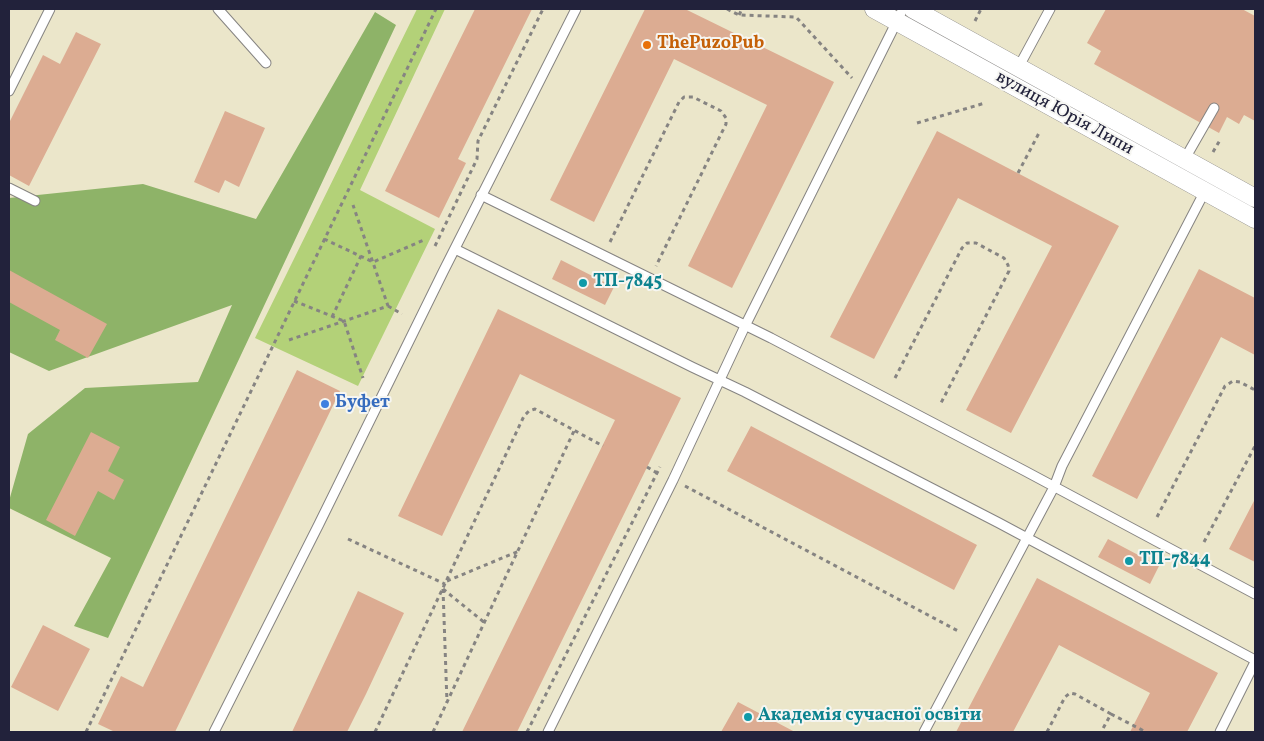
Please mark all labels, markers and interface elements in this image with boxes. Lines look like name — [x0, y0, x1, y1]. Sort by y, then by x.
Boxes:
place label: ThePuzoPub — [657, 34, 764, 56]
marker: ThePuzoPub — [641, 39, 653, 51]
street label: вулиця Юрія Липи — [991, 67, 1137, 161]
place label: ТП-7845 — [593, 272, 662, 294]
marker: ТП-7845 — [577, 277, 589, 289]
place label: Буфет — [335, 393, 390, 415]
marker: Буфет — [319, 398, 331, 410]
place label: ТП-7844 — [1139, 550, 1211, 572]
marker: ТП-7844 — [1123, 555, 1135, 567]
place label: Академія сучасної освіти — [758, 706, 981, 728]
marker: Академія сучасної освіти — [742, 711, 754, 723]

